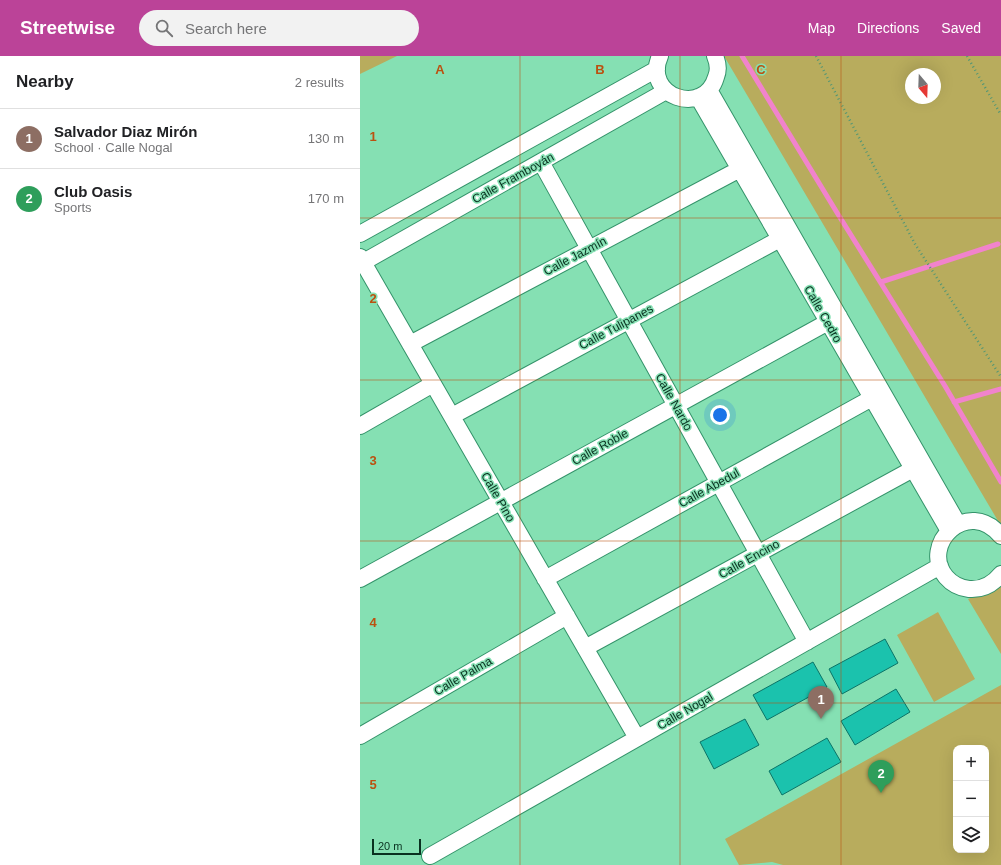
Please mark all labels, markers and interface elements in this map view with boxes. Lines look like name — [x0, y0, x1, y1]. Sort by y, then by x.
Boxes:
search box — [139, 10, 419, 46]
text: Streetwise — [20, 17, 115, 38]
icon: search — [153, 17, 175, 39]
text: Search here — [185, 20, 267, 37]
text: Map — [808, 20, 835, 36]
text: Directions — [857, 20, 919, 36]
text: Saved — [941, 20, 981, 36]
text: A — [435, 62, 445, 77]
text: B — [595, 62, 605, 77]
text: C — [756, 62, 766, 77]
north arrow — [905, 68, 941, 104]
text: Nearby — [16, 72, 74, 91]
text: 2 results — [295, 75, 344, 90]
text: Salvador Diaz Mirón — [54, 123, 197, 140]
text: 1 — [369, 129, 377, 144]
text: 1 — [25, 131, 33, 146]
text: 130 m — [308, 131, 344, 146]
text: School · Calle Nogal — [54, 140, 173, 155]
street label: Calle Framboyán — [470, 150, 556, 206]
text: Club Oasis — [54, 183, 132, 200]
text: 2 — [25, 191, 33, 206]
text: 170 m — [308, 191, 344, 206]
text: Sports — [54, 200, 92, 215]
street label: Calle Jazmín — [541, 234, 609, 278]
street label: Calle Cedro — [801, 283, 845, 345]
text: 2 — [369, 291, 377, 306]
street label: Calle Tulipanes — [576, 302, 656, 352]
street label: Calle Nardo — [653, 371, 696, 433]
your location — [710, 405, 730, 425]
street label: Calle Roble — [569, 426, 631, 468]
text: 3 — [369, 453, 377, 468]
street label: Calle Abedul — [676, 466, 742, 510]
street label: Calle Pino — [478, 470, 518, 524]
street label: Calle Encino — [716, 536, 782, 581]
text: 4 — [369, 615, 377, 630]
street label: Calle Palma — [431, 654, 495, 698]
pin: 1 — [808, 686, 834, 719]
street label: Calle Nogal — [655, 689, 715, 733]
map controls — [953, 745, 989, 853]
button: + — [953, 745, 989, 781]
pin: 2 — [868, 760, 894, 793]
text: 5 — [369, 777, 377, 792]
button: − — [953, 781, 989, 817]
button: layers — [953, 817, 989, 853]
scale bar — [372, 837, 421, 856]
text: 20 m — [378, 840, 402, 852]

